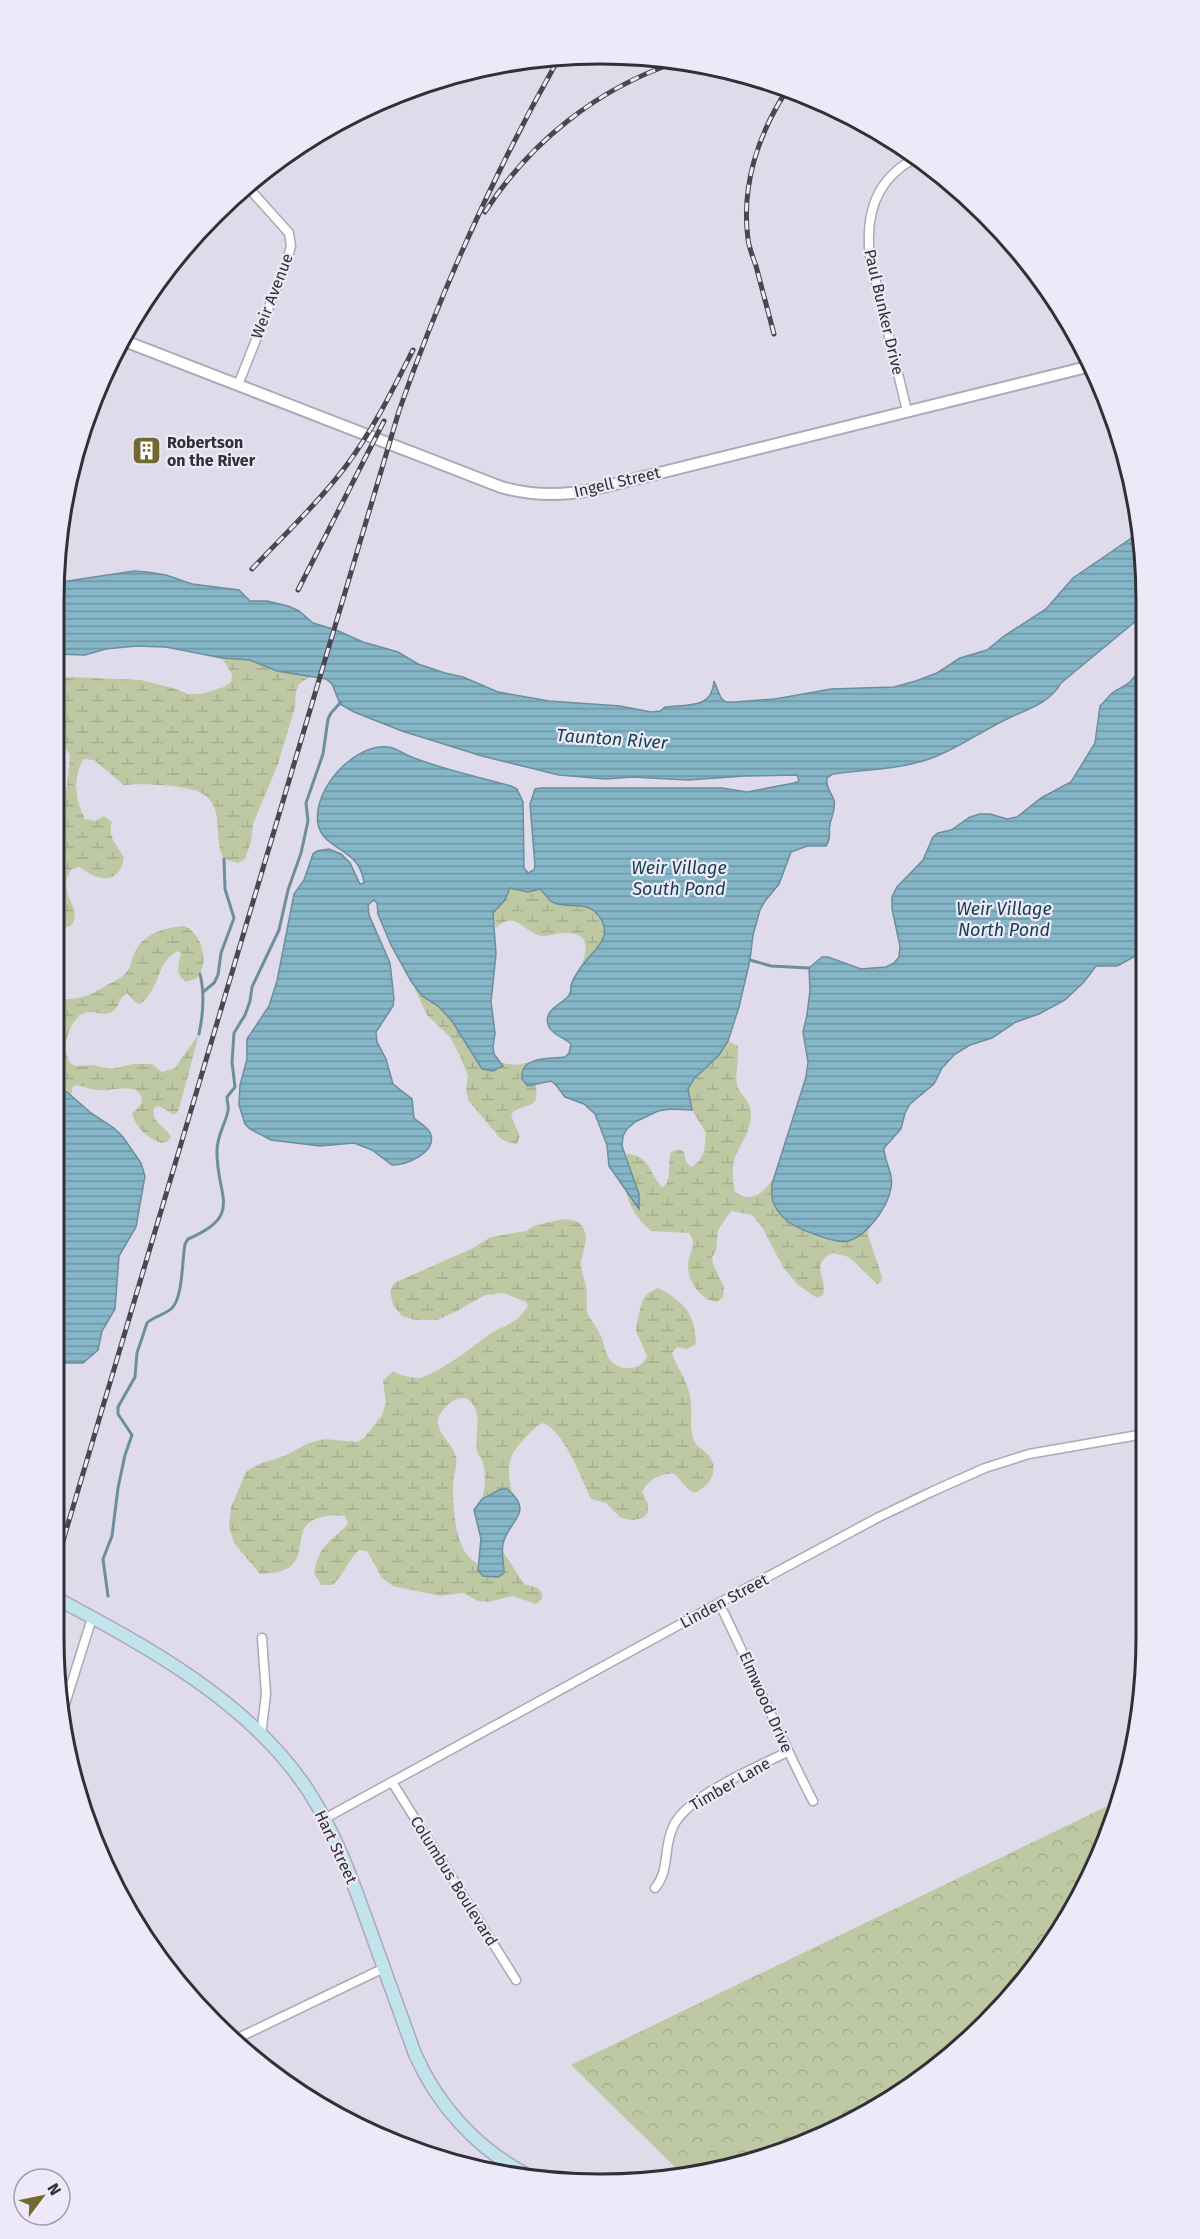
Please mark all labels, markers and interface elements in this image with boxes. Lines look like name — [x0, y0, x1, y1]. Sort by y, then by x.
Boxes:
street label: Paul Bunker Drive — [860, 247, 908, 377]
street label: Weir Avenue — [247, 251, 297, 341]
place label: Robertson on the River — [167, 433, 256, 470]
building icon: Robertson on the River — [130, 435, 162, 467]
street label: Ingell Street — [572, 463, 662, 501]
water label: Taunton River — [556, 724, 669, 754]
water label: Weir Village South Pond — [631, 857, 727, 900]
water label: Weir Village North Pond — [956, 898, 1052, 941]
street label: Linden Street — [677, 1570, 772, 1632]
street label: Elmwood Drive — [735, 1649, 797, 1755]
street label: Timber Lane — [686, 1753, 774, 1815]
street label: Hart Street — [311, 1807, 361, 1887]
street label: Columbus Boulevard — [406, 1813, 502, 1949]
north arrow — [12, 2167, 72, 2227]
text: N — [43, 2180, 65, 2199]

